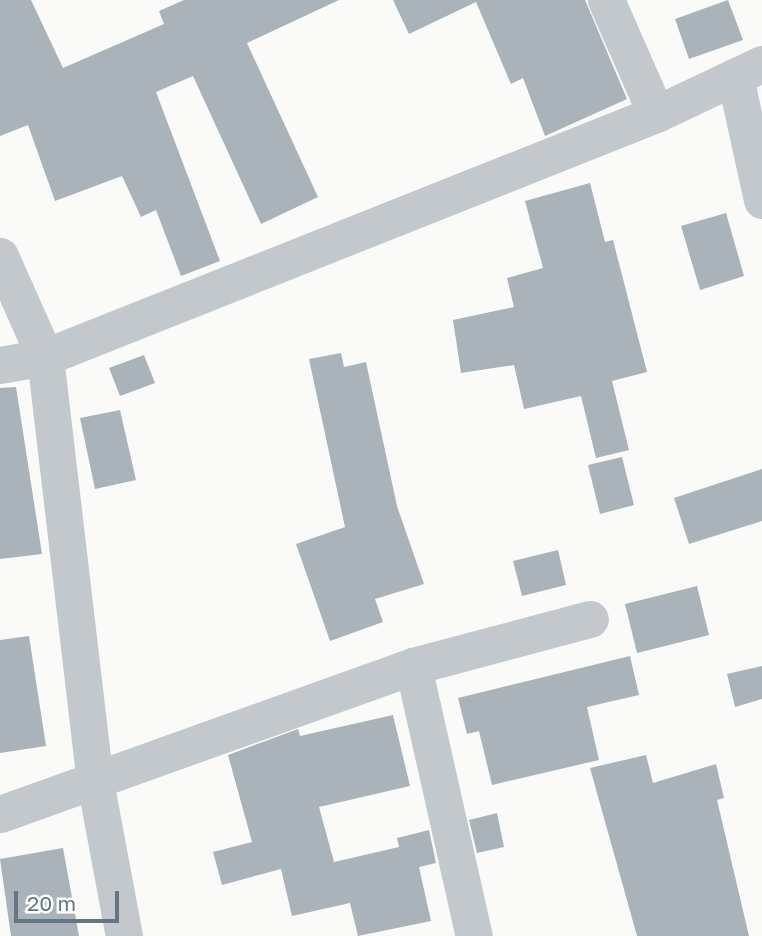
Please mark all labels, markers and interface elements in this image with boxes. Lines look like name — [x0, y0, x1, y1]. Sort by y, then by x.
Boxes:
scale bar — [18, 876, 122, 920]
text: 20 m — [27, 890, 76, 916]

